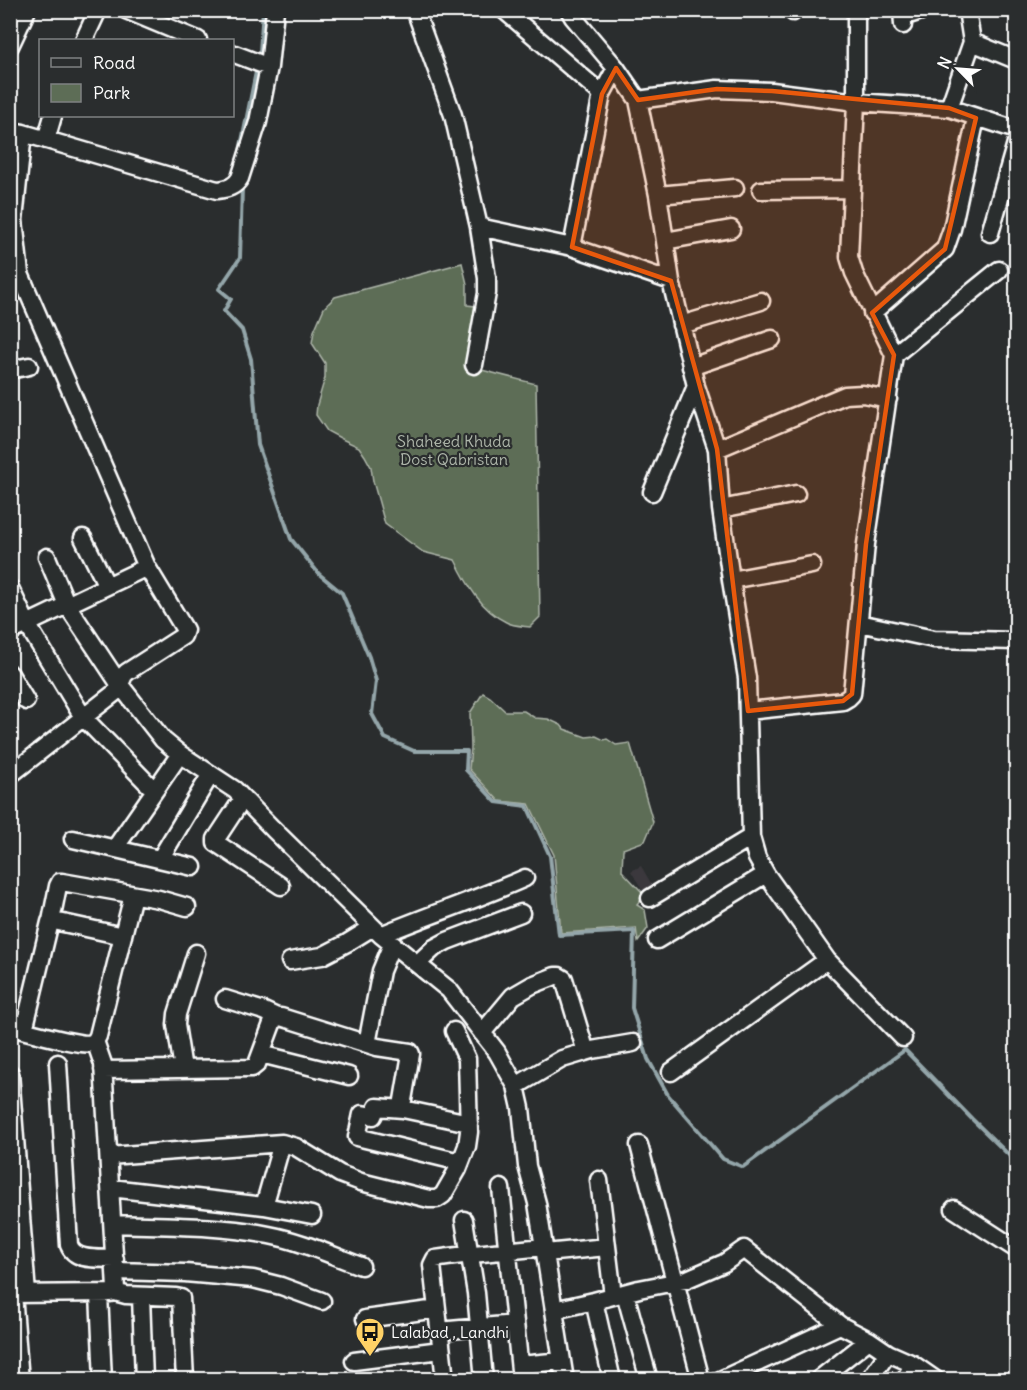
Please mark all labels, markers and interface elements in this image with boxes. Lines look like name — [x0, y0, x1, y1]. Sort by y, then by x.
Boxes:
legend — [39, 39, 234, 117]
north arrow — [928, 39, 988, 99]
text: Road — [93, 51, 136, 74]
text: N — [933, 53, 956, 72]
text: Park — [93, 81, 130, 104]
park label: Shaheed Khuda Dost Qabristan — [397, 431, 511, 469]
bus stop icon: Lalabad , Landhi — [354, 1316, 386, 1358]
place label: Lalabad , Landhi — [391, 1322, 509, 1342]

